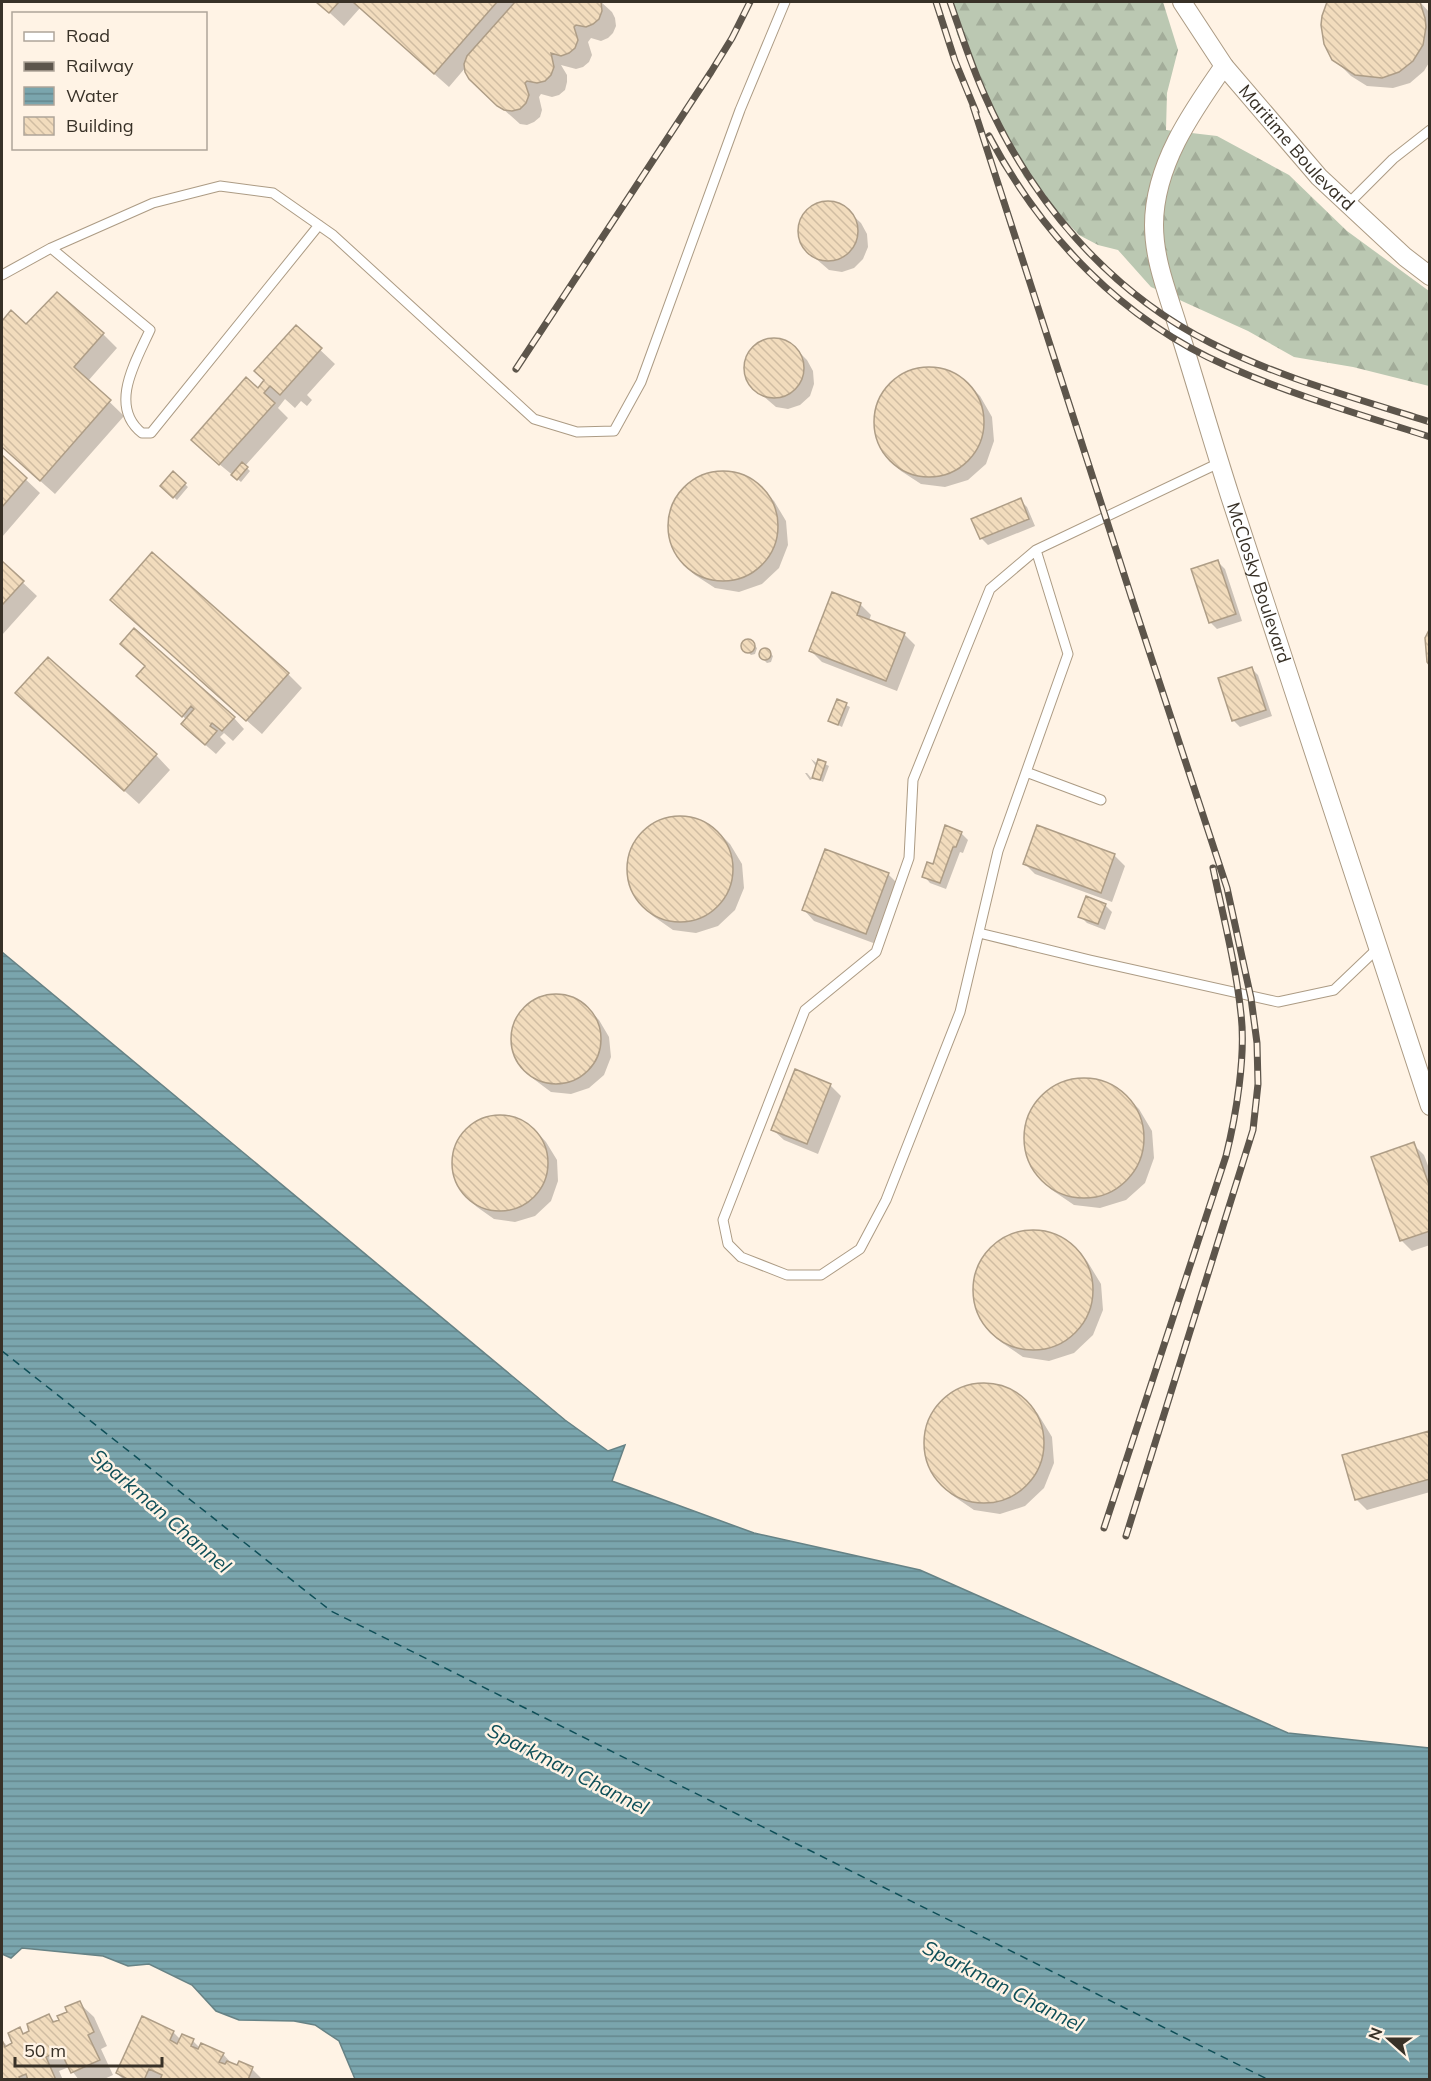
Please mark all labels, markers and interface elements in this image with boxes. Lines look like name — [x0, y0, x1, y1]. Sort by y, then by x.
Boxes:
legend — [12, 12, 207, 150]
text: Road — [66, 24, 110, 47]
text: Railway — [66, 54, 134, 77]
street label: Maritime Boulevard — [1234, 80, 1360, 215]
text: Water — [66, 84, 119, 107]
text: Building — [66, 114, 134, 137]
street label: McClosky Boulevard — [1222, 499, 1296, 666]
water label: Sparkman Channel — [86, 1443, 237, 1578]
water label: Sparkman Channel — [484, 1717, 653, 1820]
water label: Sparkman Channel — [919, 1934, 1088, 2037]
north arrow — [1359, 2009, 1419, 2069]
text: N — [1363, 2024, 1386, 2043]
scale bar — [15, 2030, 162, 2068]
text: 50 m — [24, 2039, 66, 2062]

